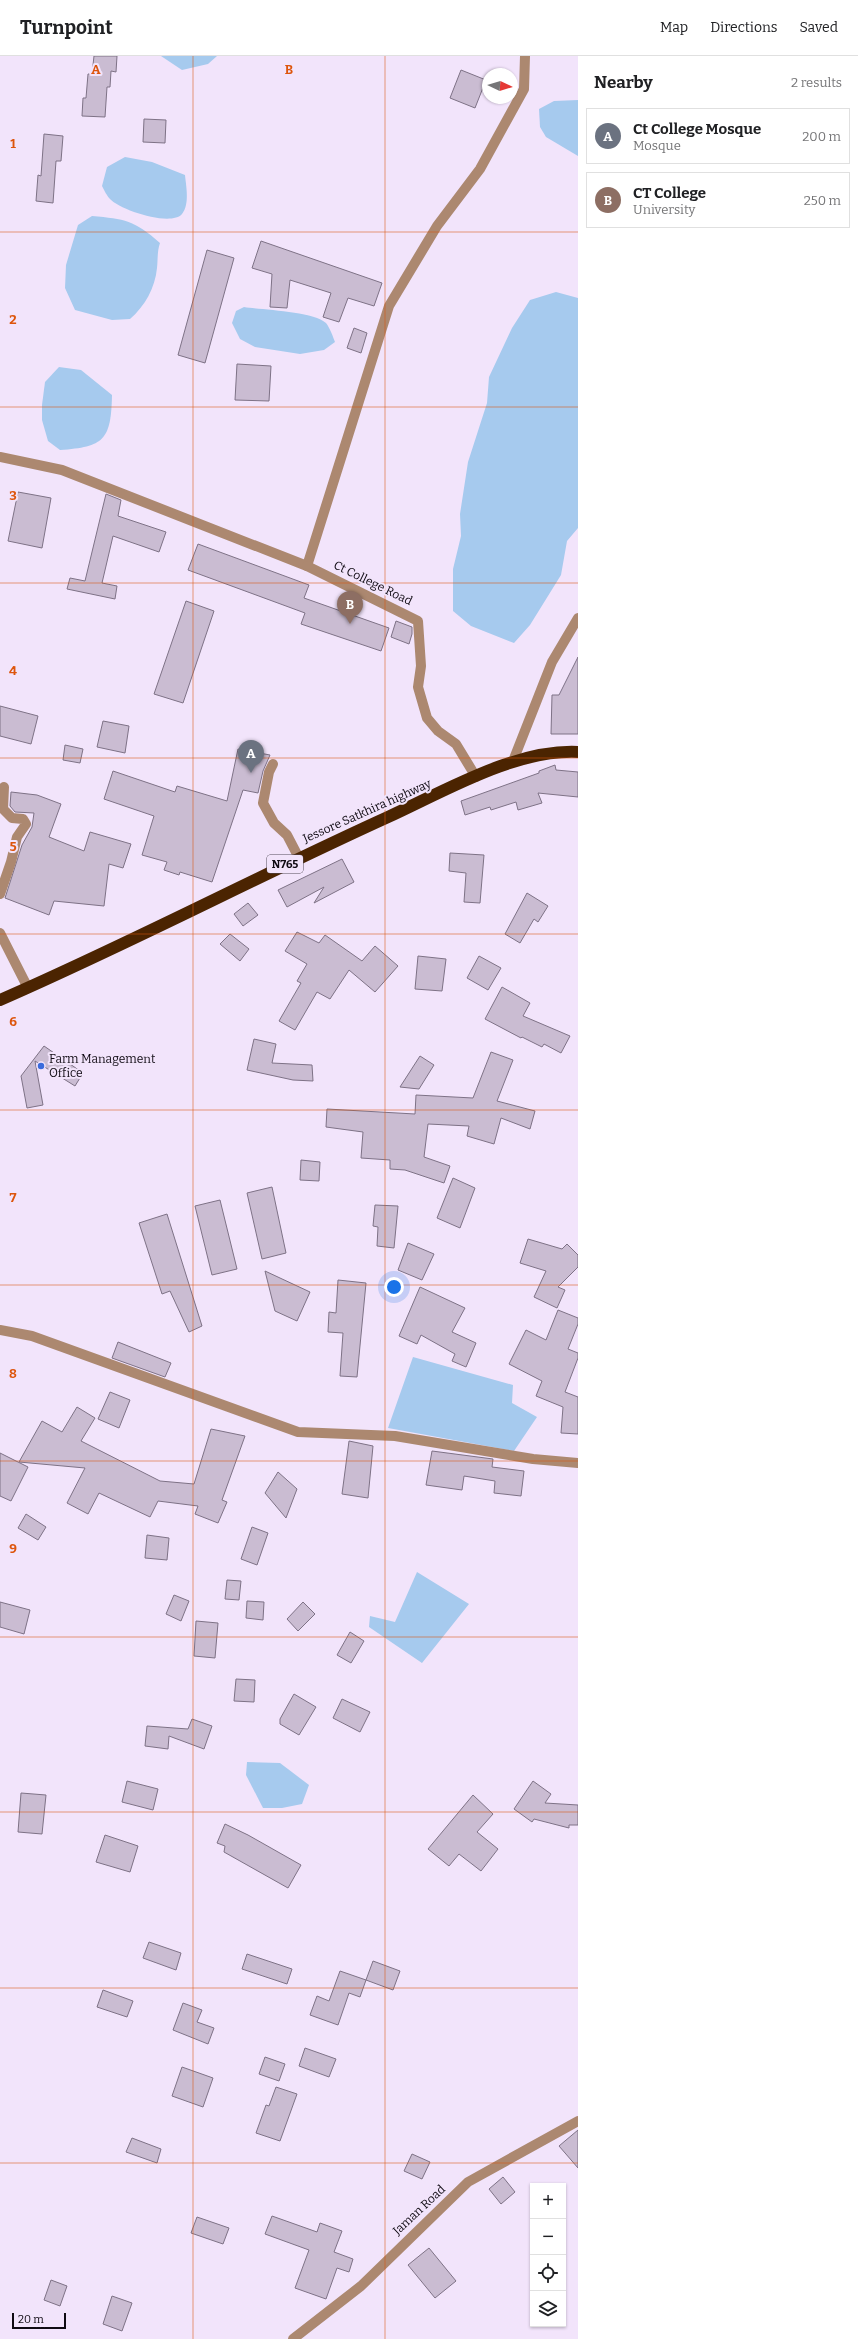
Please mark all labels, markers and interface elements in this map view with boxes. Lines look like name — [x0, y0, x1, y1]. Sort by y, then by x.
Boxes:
text: Turnpoint — [20, 16, 113, 39]
text: Map — [660, 19, 688, 36]
text: Directions — [710, 19, 778, 36]
text: Saved — [800, 19, 838, 36]
text: A — [91, 62, 101, 77]
text: B — [285, 62, 293, 77]
north arrow — [482, 68, 518, 104]
text: Nearby — [594, 72, 653, 93]
text: 2 results — [791, 75, 842, 90]
text: Ct College Mosque — [633, 120, 761, 138]
text: A — [603, 129, 613, 144]
text: 200 m — [802, 129, 841, 144]
text: 1 — [10, 136, 16, 151]
text: Mosque — [633, 138, 681, 153]
text: CT College — [633, 184, 706, 202]
text: B — [604, 193, 612, 208]
text: 250 m — [804, 193, 841, 208]
text: University — [633, 202, 695, 217]
text: 2 — [9, 312, 17, 327]
text: 3 — [9, 488, 17, 503]
street label: Ct College Road — [331, 558, 415, 608]
pin: B — [337, 591, 363, 624]
text: 4 — [9, 663, 17, 678]
pin: A — [238, 740, 264, 773]
street label: Jessore Satkhira highway — [300, 776, 434, 846]
text: 5 — [9, 839, 17, 854]
road number: N765 — [267, 855, 303, 873]
text: 6 — [9, 1014, 17, 1029]
place label: Farm Management Office — [49, 1052, 156, 1080]
marker: Farm Management Office — [36, 1061, 46, 1071]
text: 7 — [10, 1190, 17, 1205]
your location — [384, 1277, 404, 1297]
text: 8 — [9, 1366, 17, 1381]
text: 9 — [9, 1541, 17, 1556]
street label: Jaman Road — [389, 2182, 448, 2238]
map controls — [530, 2183, 566, 2327]
button: + — [530, 2183, 566, 2219]
button: − — [530, 2219, 566, 2255]
button: locate — [530, 2255, 566, 2291]
button: layers — [530, 2291, 566, 2327]
scale bar — [12, 2311, 66, 2330]
text: 20 m — [18, 2313, 44, 2326]

